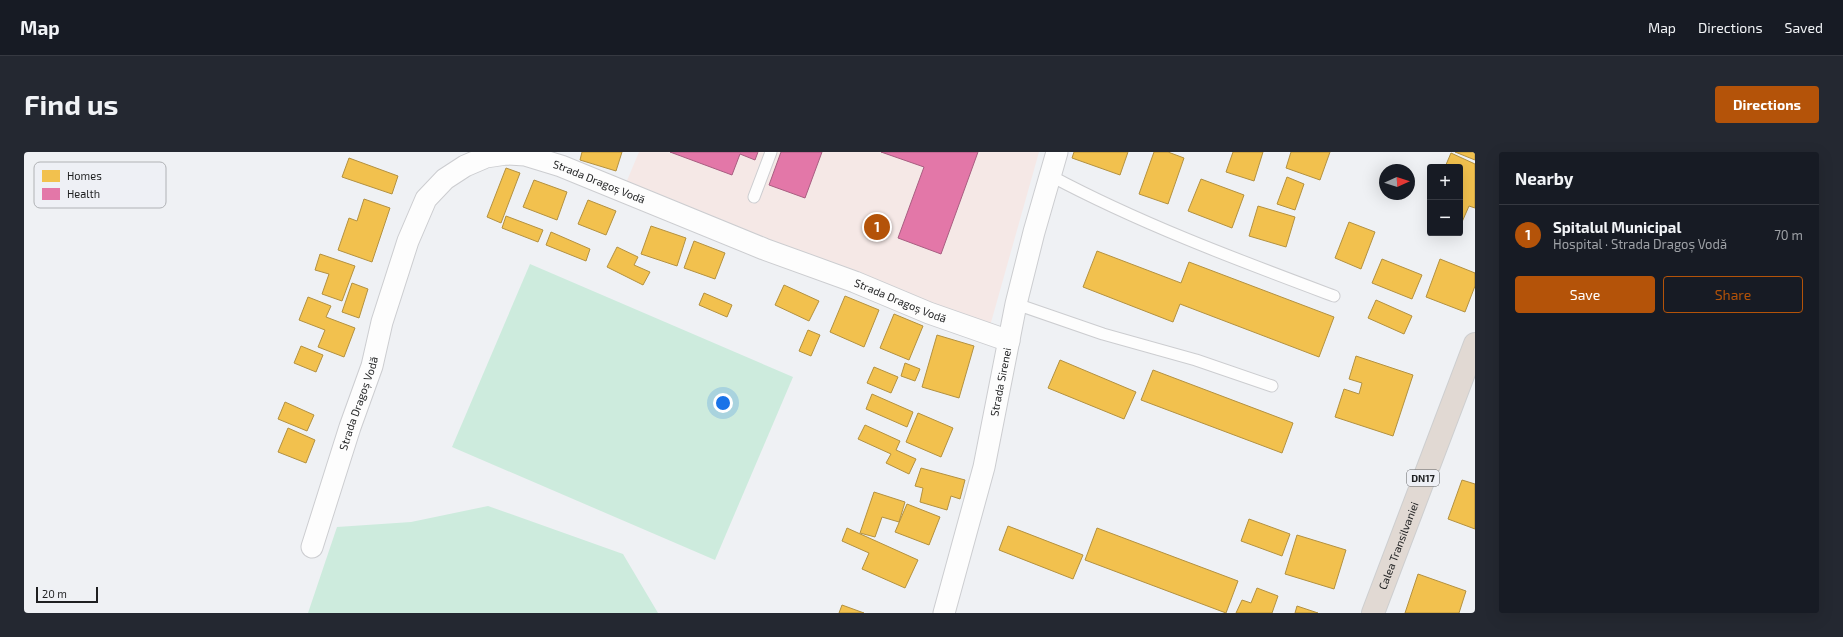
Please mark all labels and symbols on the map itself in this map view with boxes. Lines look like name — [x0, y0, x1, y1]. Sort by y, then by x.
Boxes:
street label: Strada Dragoș Vodă — [552, 157, 647, 206]
legend — [34, 162, 166, 208]
north arrow — [1379, 164, 1415, 200]
text: Homes — [67, 169, 102, 182]
text: Health — [67, 187, 100, 200]
pin: 1 — [864, 212, 890, 242]
street label: Strada Dragoș Vodă — [853, 276, 948, 325]
street label: Strada Sirenei — [987, 346, 1013, 417]
street label: Strada Dragoș Vodă — [336, 355, 380, 452]
your location — [713, 393, 733, 413]
road number: DN17 — [1407, 470, 1439, 486]
street label: Calea Transilvaniei — [1375, 500, 1421, 591]
scale bar — [36, 585, 98, 604]

